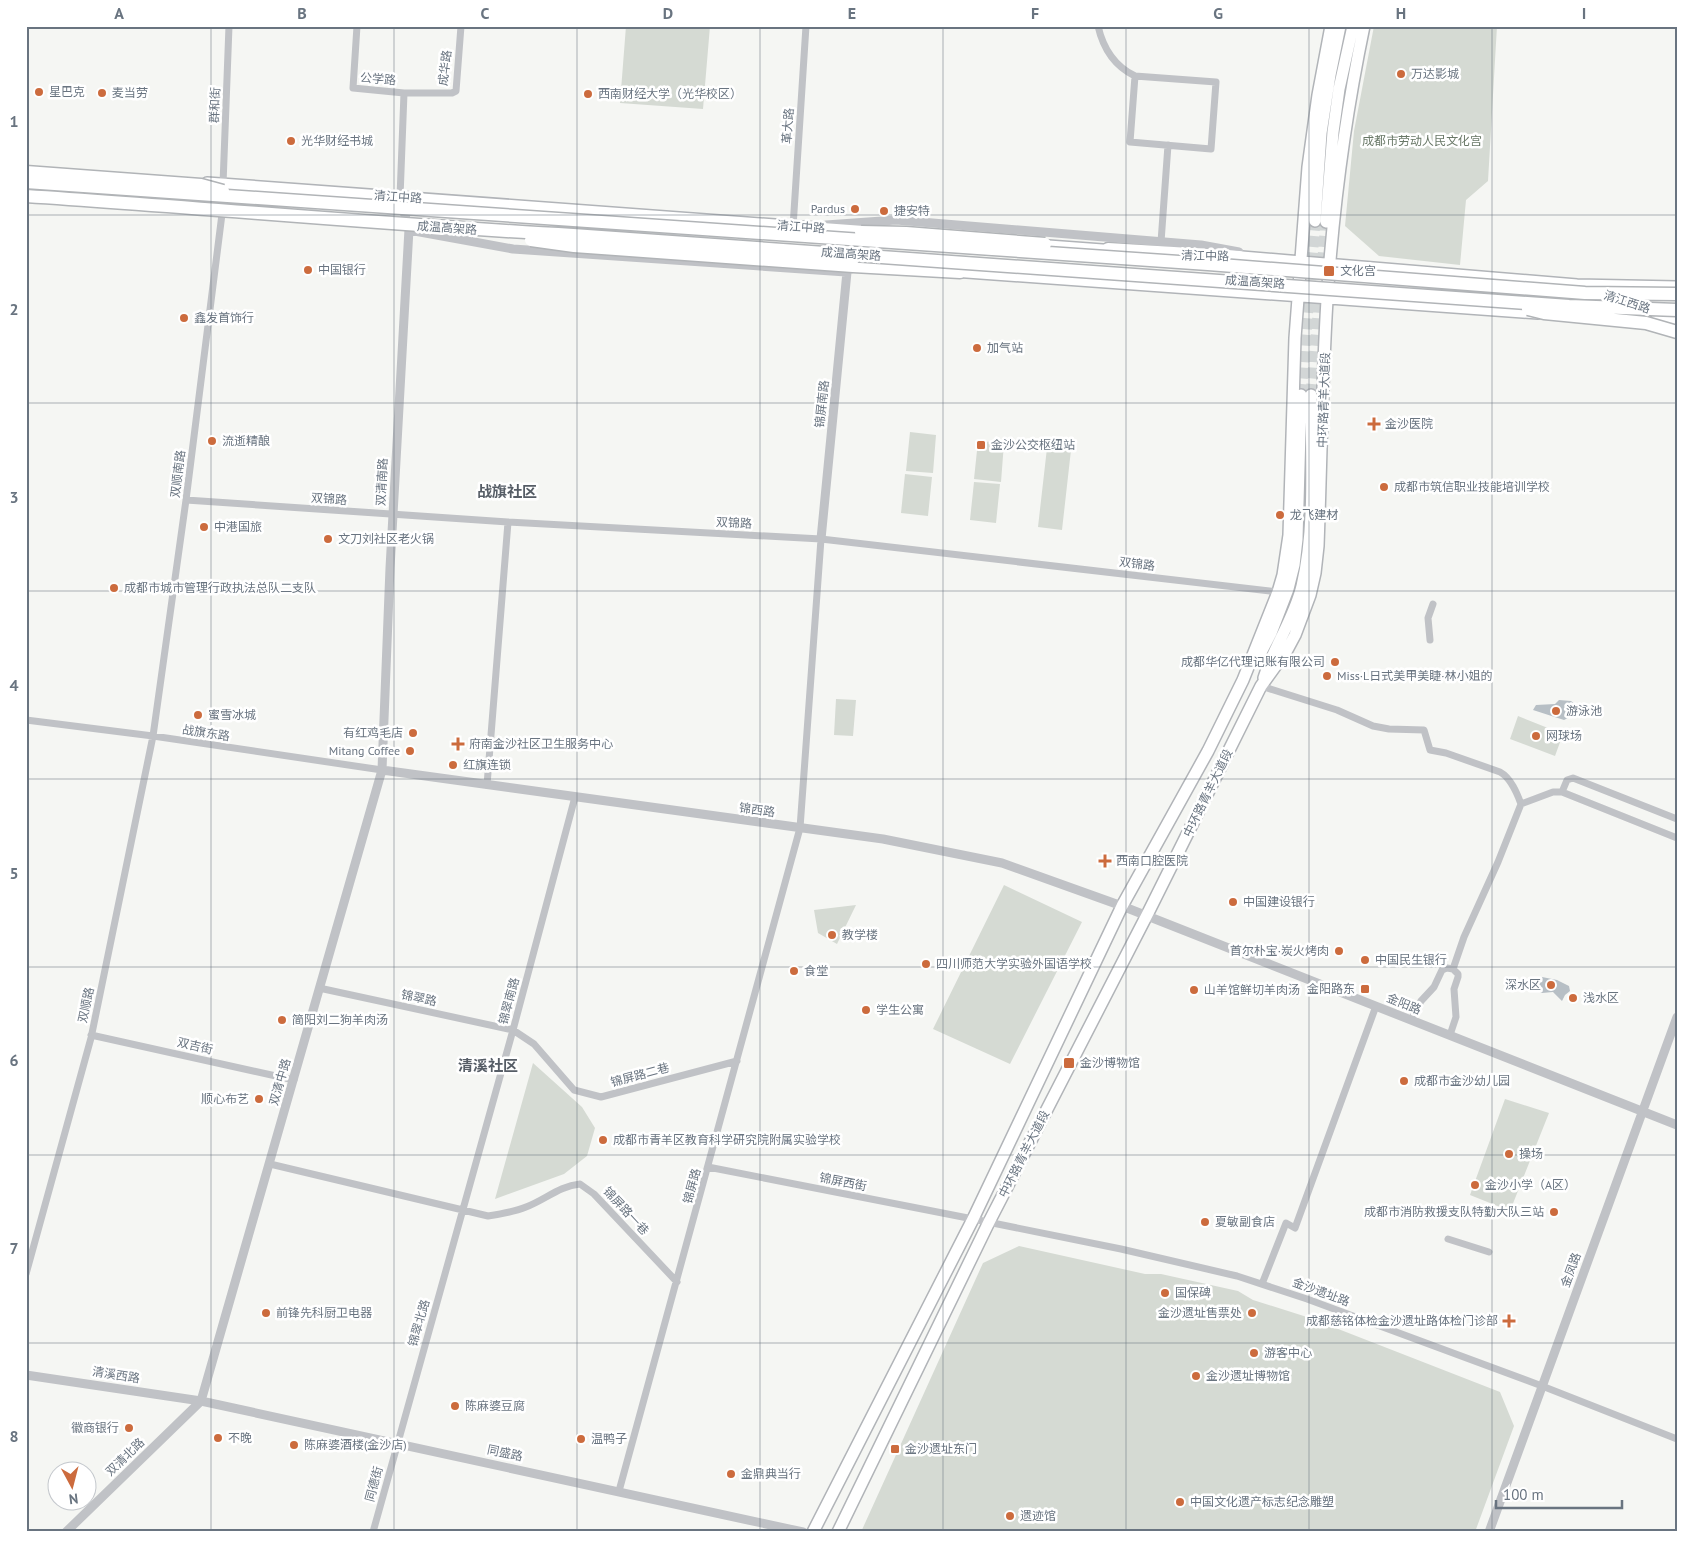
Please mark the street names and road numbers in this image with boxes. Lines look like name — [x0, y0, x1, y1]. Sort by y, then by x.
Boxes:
street label: 成华路 — [435, 49, 454, 87]
street label: 公学路 — [359, 69, 397, 88]
street label: 群和街 — [206, 87, 223, 123]
street label: 革大路 — [779, 107, 796, 144]
street label: 清江中路 — [374, 187, 423, 206]
street label: 清江中路 — [777, 217, 826, 236]
street label: 成温高架路 — [417, 218, 477, 237]
street label: 成温高架路 — [821, 244, 881, 263]
street label: 清江中路 — [1181, 248, 1229, 263]
street label: 成温高架路 — [1225, 272, 1285, 291]
street label: 清江西路 — [1602, 287, 1652, 316]
street label: 中环路青羊大道段 — [1314, 352, 1333, 448]
street label: 锦屏南路 — [812, 379, 831, 429]
street label: 双顺南路 — [167, 449, 188, 499]
street label: 双清南路 — [373, 458, 390, 506]
street label: 双锦路 — [311, 490, 348, 507]
street label: 双锦路 — [716, 514, 752, 531]
street label: 双锦路 — [1118, 554, 1156, 573]
street label: 战旗东路 — [181, 722, 231, 743]
street label: 中环路青羊大道段 — [1180, 746, 1235, 839]
street label: 锦西路 — [738, 800, 776, 819]
street label: 锦翠南路 — [495, 976, 522, 1026]
street label: 双顺路 — [74, 986, 97, 1024]
street label: 锦翠路 — [400, 986, 438, 1009]
street label: 金阳路 — [1385, 990, 1424, 1017]
street label: 双吉街 — [176, 1034, 214, 1057]
street label: 双清中路 — [266, 1057, 293, 1107]
street label: 锦屏路二巷 — [609, 1060, 671, 1090]
street label: 中环路青羊大道段 — [995, 1108, 1052, 1200]
street label: 锦屏路 — [680, 1167, 703, 1205]
street label: 锦屏西街 — [818, 1170, 868, 1193]
street label: 锦屏路一巷 — [600, 1184, 652, 1238]
street label: 金凤路 — [1557, 1250, 1584, 1289]
street label: 金沙遗址路 — [1290, 1274, 1352, 1309]
street label: 锦翠北路 — [405, 1298, 432, 1348]
street label: 清溪西路 — [91, 1363, 141, 1386]
street label: 双清北路 — [102, 1435, 147, 1479]
street label: 同盛路 — [486, 1441, 524, 1464]
street label: 同德街 — [362, 1465, 385, 1503]

